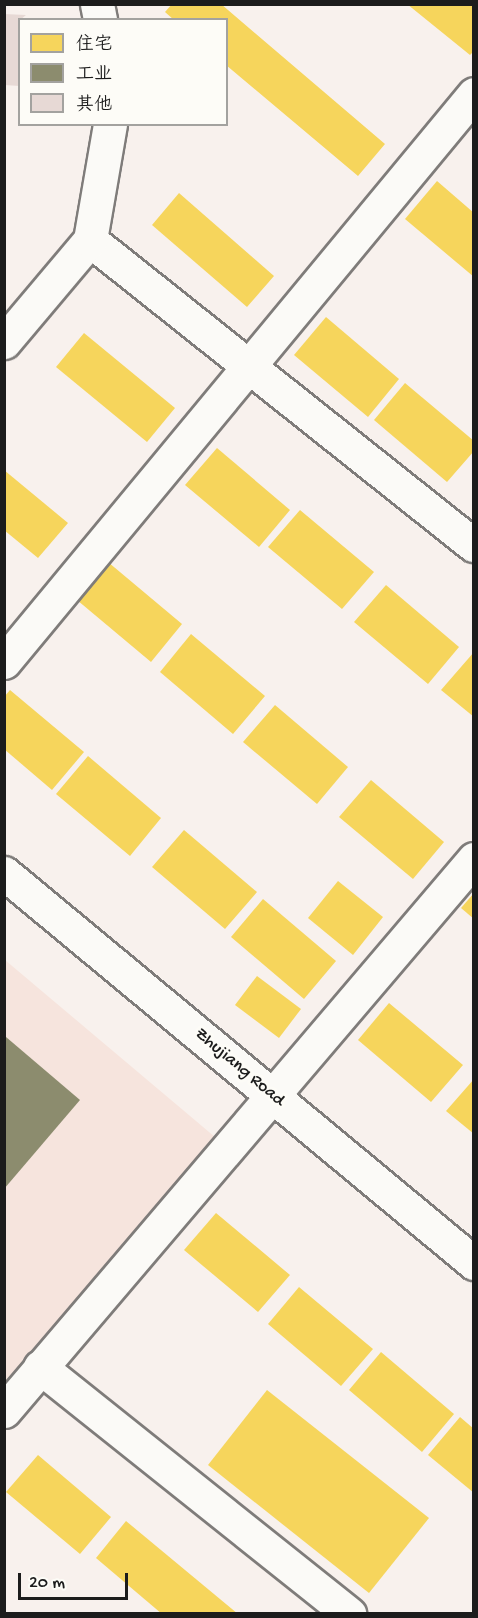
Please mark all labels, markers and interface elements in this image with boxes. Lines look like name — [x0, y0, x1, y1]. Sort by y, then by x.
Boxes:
legend — [18, 18, 228, 126]
text: 住宅 — [76, 35, 112, 56]
text: 工业 — [76, 65, 112, 86]
text: 其他 — [76, 95, 112, 116]
street label: Zhujiang Road — [189, 1024, 289, 1112]
scale bar — [21, 1561, 130, 1599]
text: 20 m — [29, 1573, 65, 1594]

